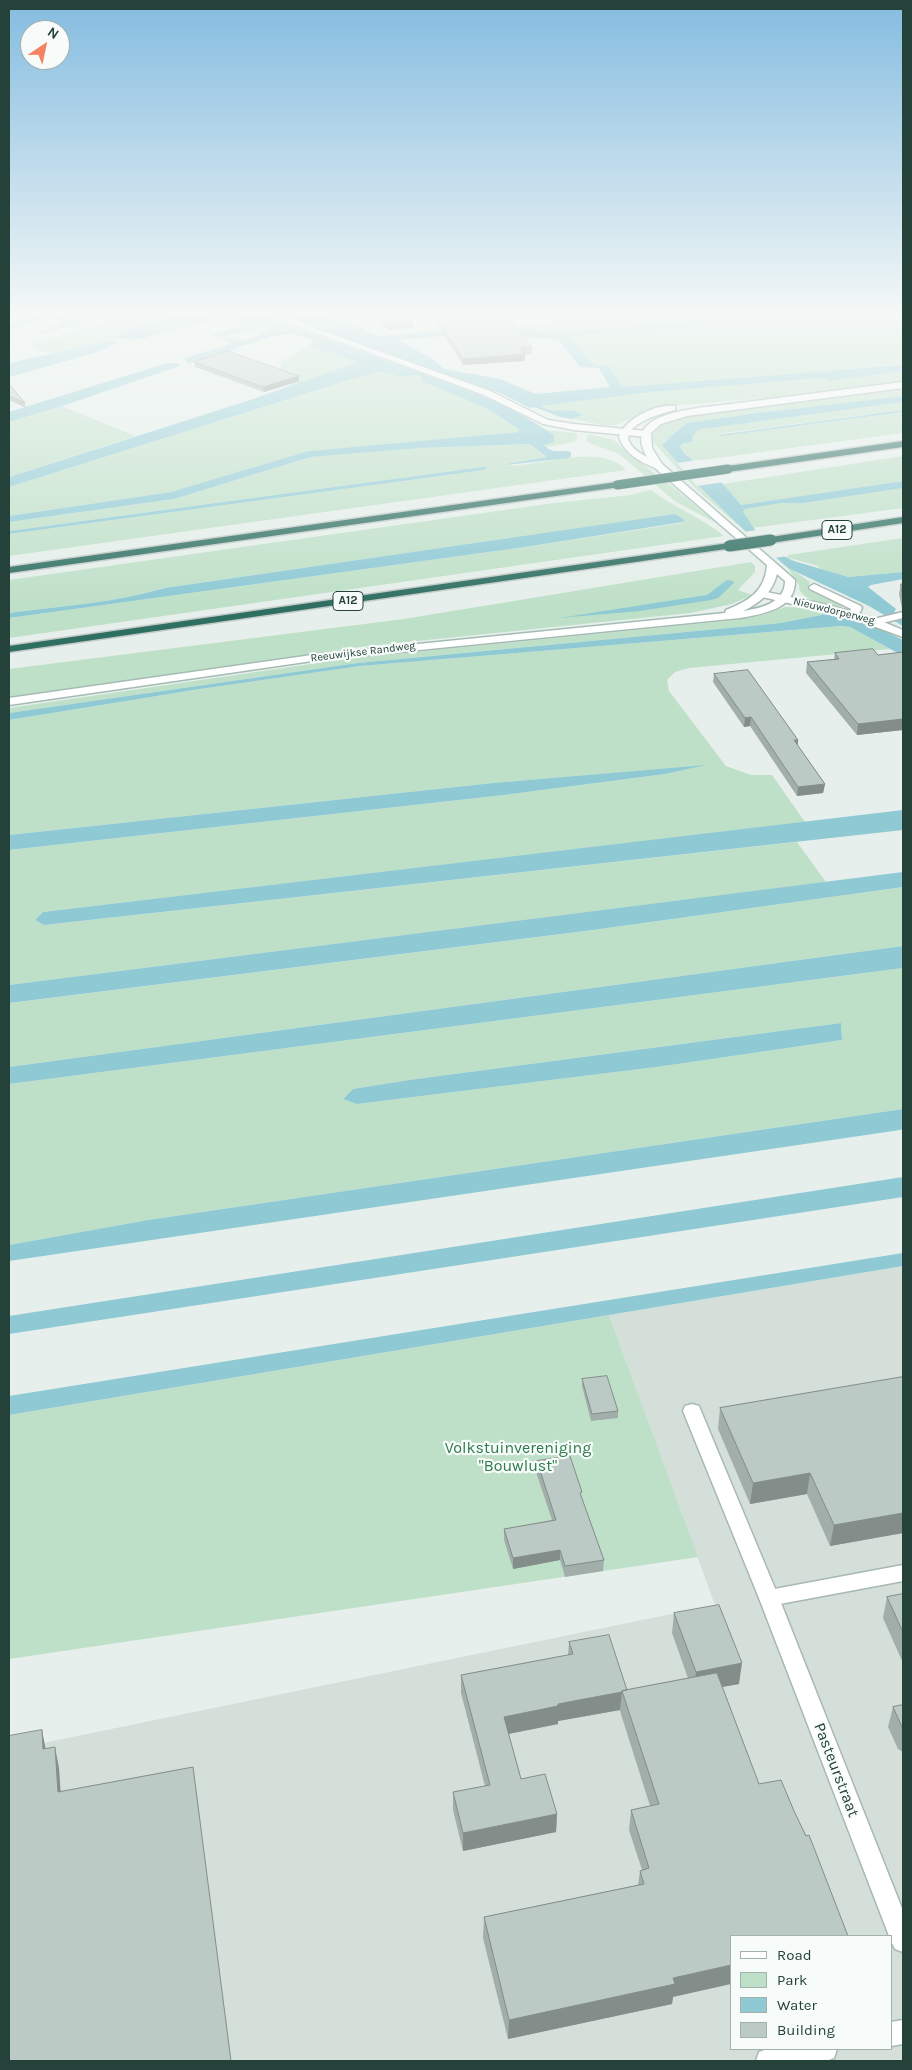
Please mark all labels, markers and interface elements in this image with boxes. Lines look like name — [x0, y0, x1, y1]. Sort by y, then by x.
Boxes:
north arrow — [20, 20, 70, 70]
text: N — [44, 23, 62, 43]
road number: A12 — [822, 520, 852, 540]
road number: A12 — [333, 592, 363, 610]
street label: Nieuwdorperweg — [792, 594, 876, 628]
street label: Reeuwijkse Randweg — [310, 639, 416, 665]
park label: Volkstuinvereniging "Bouwlust" — [445, 1438, 591, 1476]
street label: Pasteurstraat — [809, 1720, 863, 1820]
legend — [730, 1935, 892, 2050]
text: Road — [777, 1946, 812, 1964]
text: Park — [777, 1971, 807, 1989]
text: Water — [777, 1996, 817, 2014]
text: Building — [777, 2021, 835, 2039]

